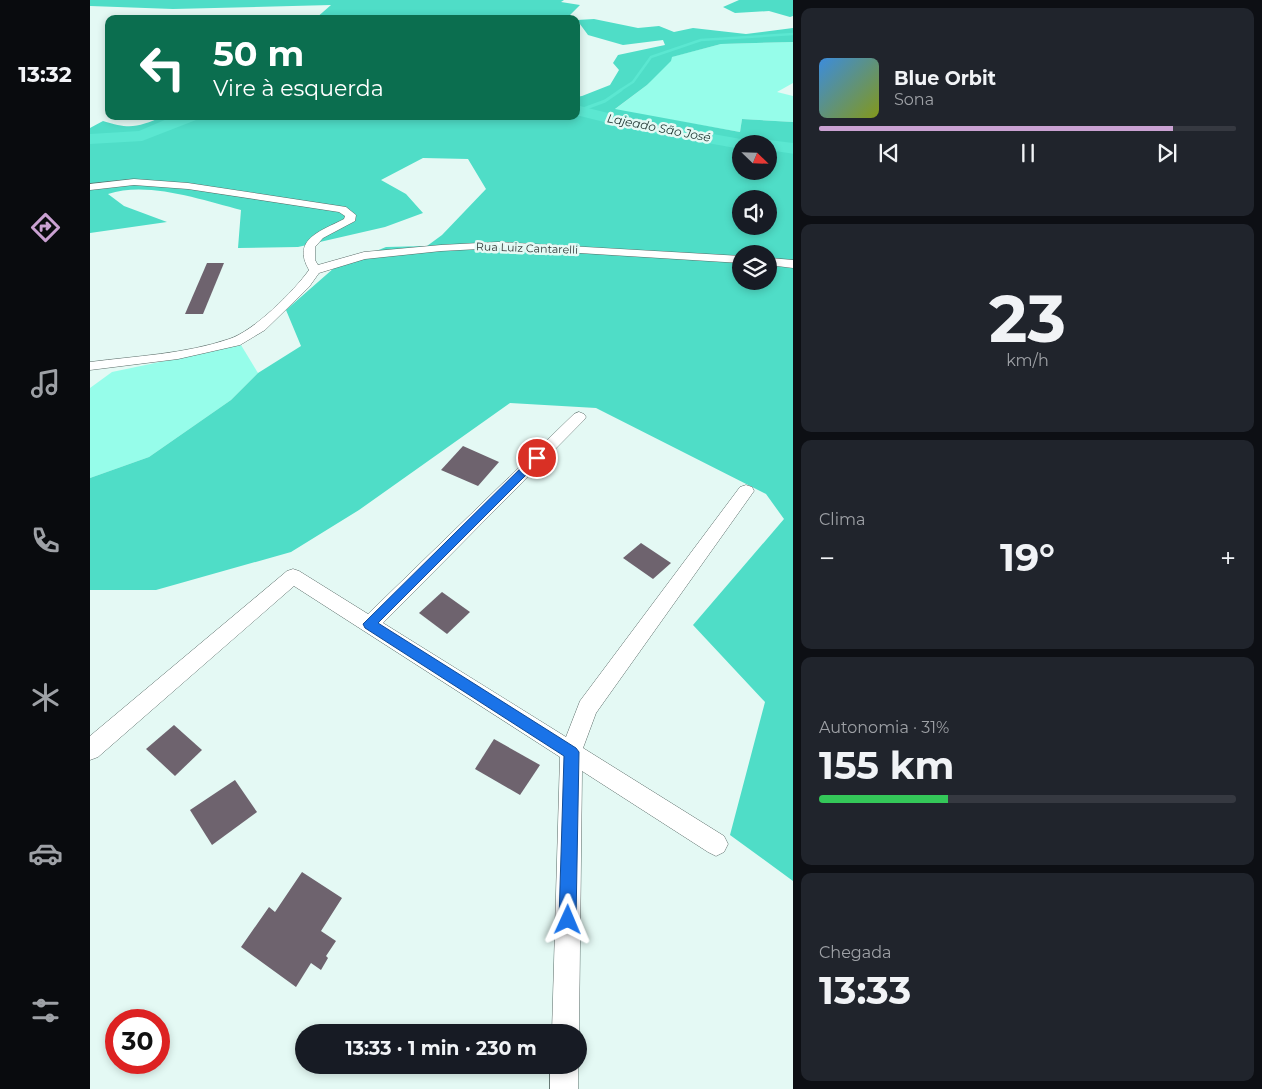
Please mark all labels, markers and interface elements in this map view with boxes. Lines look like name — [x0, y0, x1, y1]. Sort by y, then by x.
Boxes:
text: 50 m — [213, 32, 304, 75]
icon: left — [130, 35, 195, 100]
text: 13:32 — [18, 61, 72, 88]
text: Blue Orbit — [894, 67, 996, 90]
text: Vire à esquerda — [213, 75, 384, 102]
text: Sona — [894, 90, 934, 109]
water label: Lajeado São José — [606, 110, 712, 145]
north arrow — [732, 135, 778, 180]
map controls — [732, 135, 777, 290]
icon: previous — [875, 139, 903, 167]
icon: pause — [1014, 139, 1042, 167]
icon: next — [1153, 139, 1181, 167]
button: sound — [732, 190, 777, 235]
icon: directions — [28, 210, 63, 245]
street label: Rua Luiz Cantarelli — [476, 239, 578, 257]
button: layers — [732, 245, 777, 290]
text: 23 — [989, 279, 1066, 358]
text: km/h — [1006, 351, 1049, 370]
icon: music — [28, 366, 63, 401]
pin — [516, 437, 558, 479]
icon: arrive — [523, 444, 551, 472]
text: Clima — [819, 510, 865, 529]
icon: phone — [28, 523, 63, 558]
text: 19° — [1000, 534, 1055, 581]
text: − — [819, 541, 835, 575]
text: + — [1220, 541, 1236, 575]
icon: climate — [28, 680, 63, 715]
text: Autonomia · 31% — [819, 718, 949, 737]
text: 155 km — [819, 742, 954, 789]
icon: car — [28, 836, 63, 871]
position arrow — [541, 893, 593, 945]
text: Chegada — [819, 943, 892, 962]
text: 13:33 — [819, 967, 911, 1014]
icon: filters — [28, 993, 63, 1028]
speed limit sign: 30 — [105, 1009, 170, 1074]
text: 13:33 · 1 min · 230 m — [345, 1037, 537, 1060]

